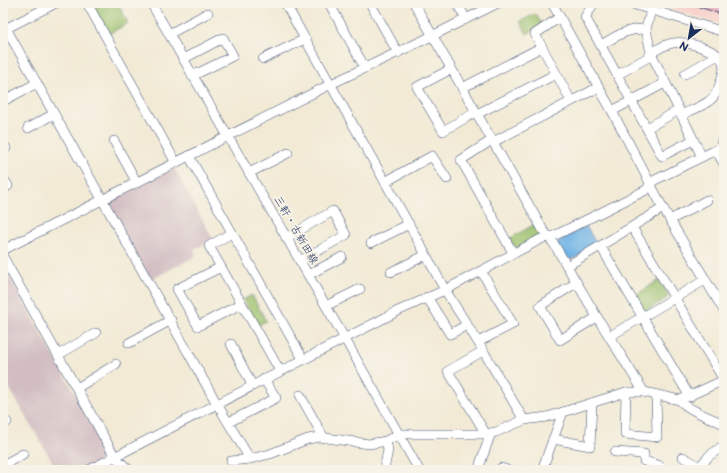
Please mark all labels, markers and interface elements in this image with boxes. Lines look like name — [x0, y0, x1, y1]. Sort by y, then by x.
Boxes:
north arrow — [669, 18, 709, 58]
text: N — [677, 38, 691, 54]
street label: 三軒・古新田線 — [271, 193, 321, 267]

